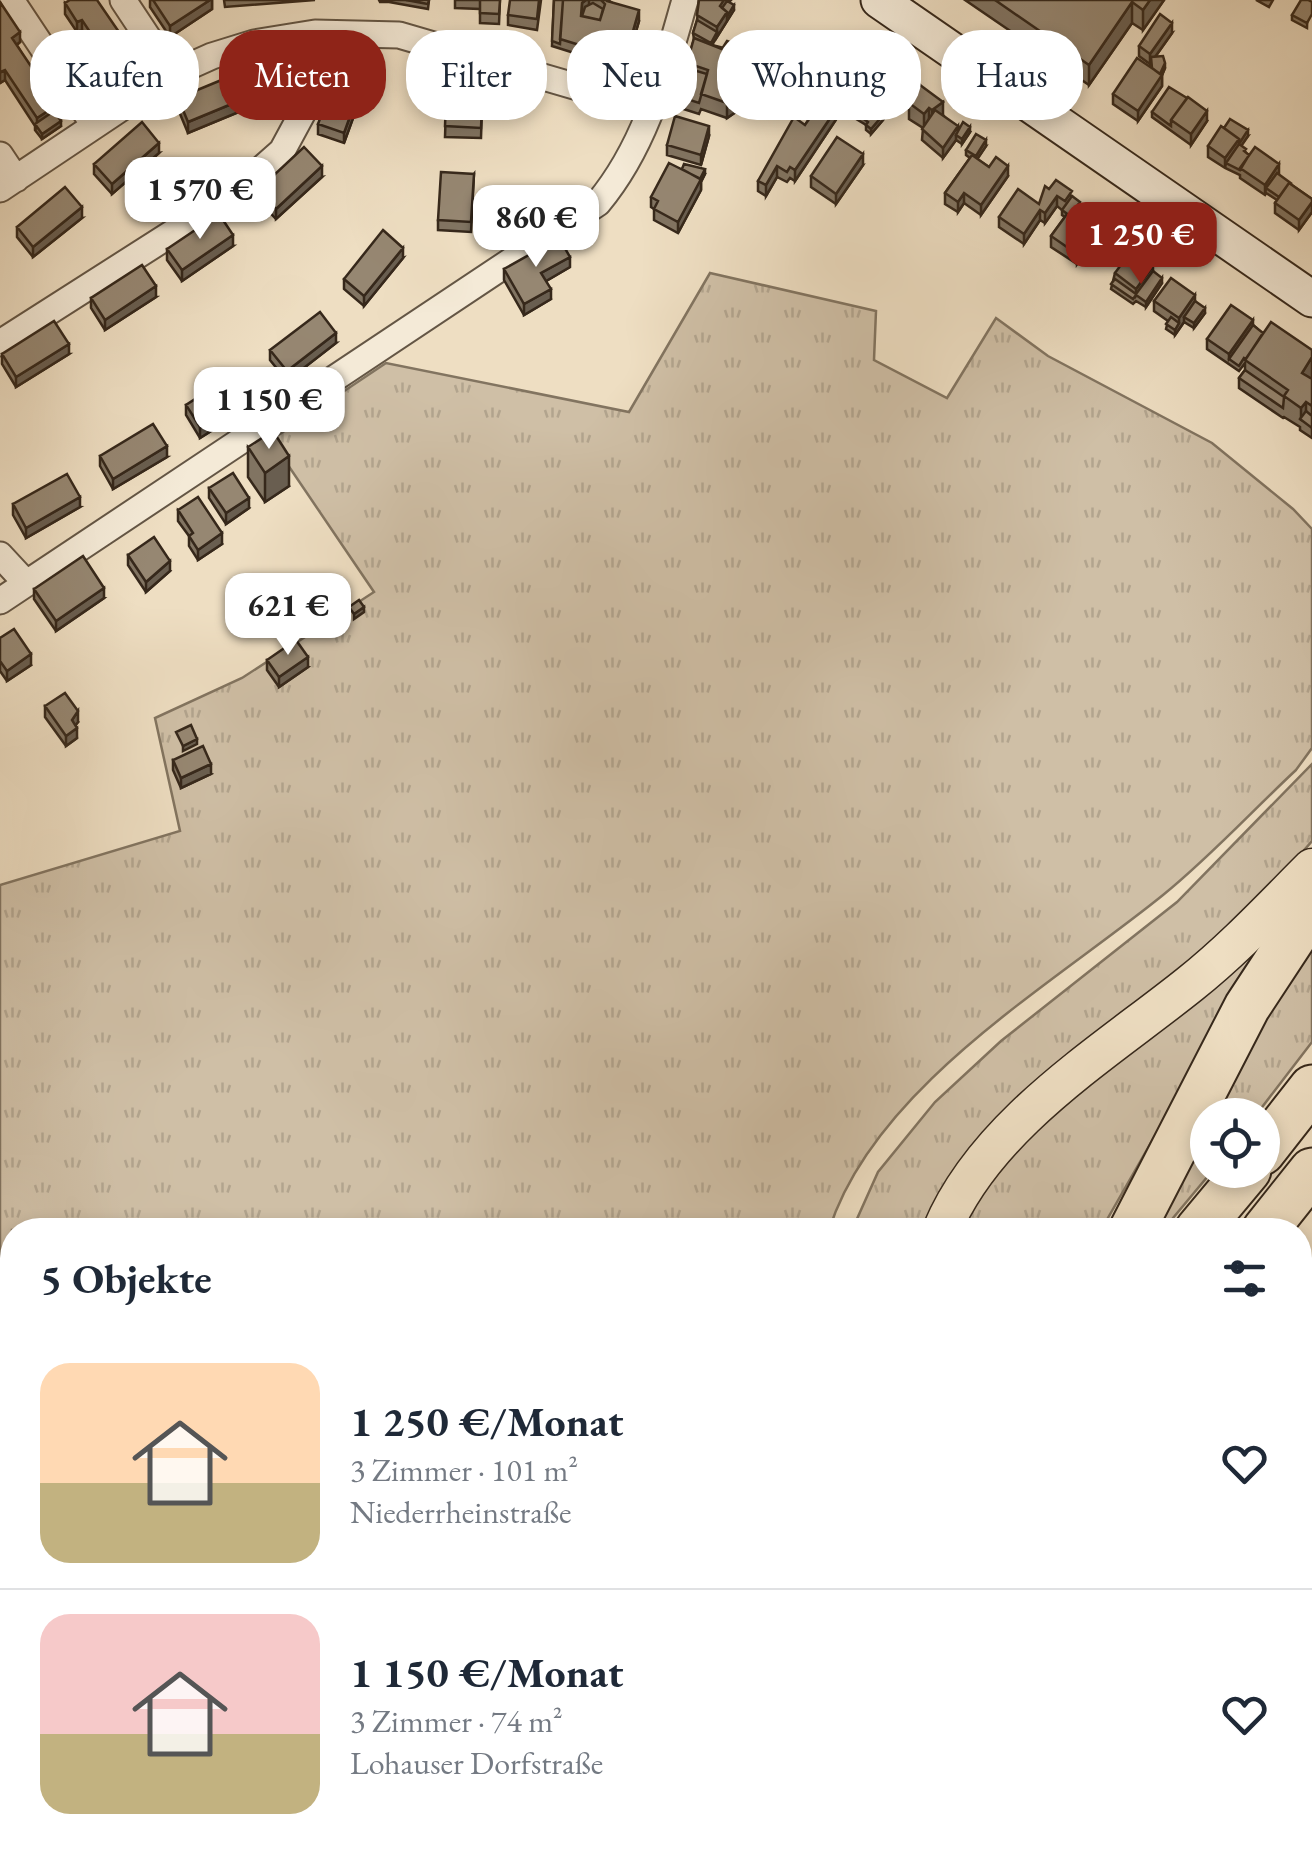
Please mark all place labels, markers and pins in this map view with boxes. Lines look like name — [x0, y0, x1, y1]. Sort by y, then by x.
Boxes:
pin: 1 570 € — [108, 157, 292, 242]
pin: 860 € — [466, 185, 606, 270]
pin: 1 250 € — [1049, 202, 1233, 287]
pin: 1 150 € — [177, 367, 361, 452]
pin: 621 € — [218, 573, 358, 658]

